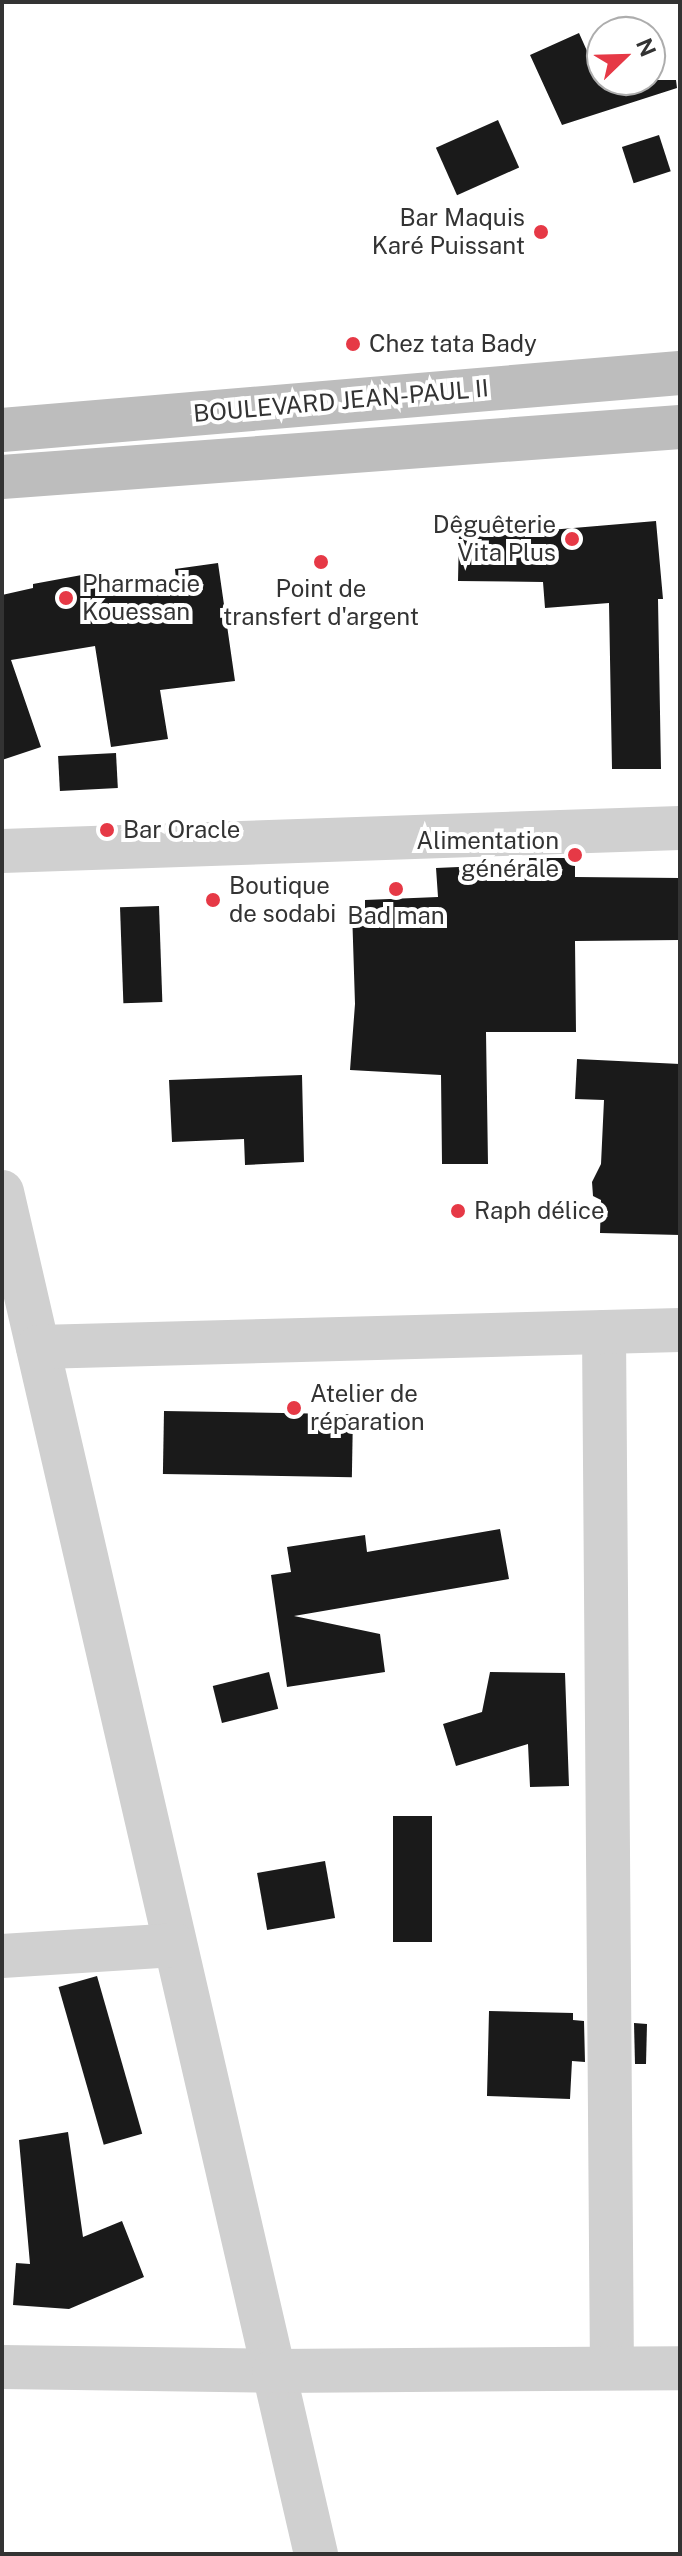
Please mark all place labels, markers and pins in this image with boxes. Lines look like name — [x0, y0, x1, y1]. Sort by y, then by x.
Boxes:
place label: Bar Maquis Karé Puissant — [371, 204, 525, 260]
marker: Bar Maquis Karé Puissant — [532, 223, 550, 241]
place label: Chez tata Bady — [369, 330, 537, 358]
marker: Chez tata Bady — [344, 335, 362, 353]
place label: Dêguêterie Vita Plus — [433, 511, 556, 567]
marker: Dêguêterie Vita Plus — [563, 530, 581, 548]
marker: Point de transfert d'argent — [312, 553, 330, 571]
place label: Pharmacie Kouessan — [82, 570, 200, 626]
place label: Point de transfert d'argent — [223, 575, 419, 631]
marker: Pharmacie Kouessan — [57, 589, 75, 607]
place label: Bar Oracle — [123, 816, 240, 844]
marker: Bar Oracle — [98, 821, 116, 839]
place label: Alimentation générale — [416, 827, 559, 883]
marker: Alimentation générale — [566, 846, 584, 864]
place label: Boutique de sodabi — [229, 872, 336, 928]
marker: Bad man — [387, 880, 405, 898]
marker: Boutique de sodabi — [204, 891, 222, 909]
place label: Bad man — [347, 902, 445, 930]
place label: Raph délice — [474, 1197, 605, 1225]
marker: Raph délice — [449, 1202, 467, 1220]
place label: Atelier de réparation — [310, 1380, 425, 1436]
marker: Atelier de réparation — [285, 1399, 303, 1417]

